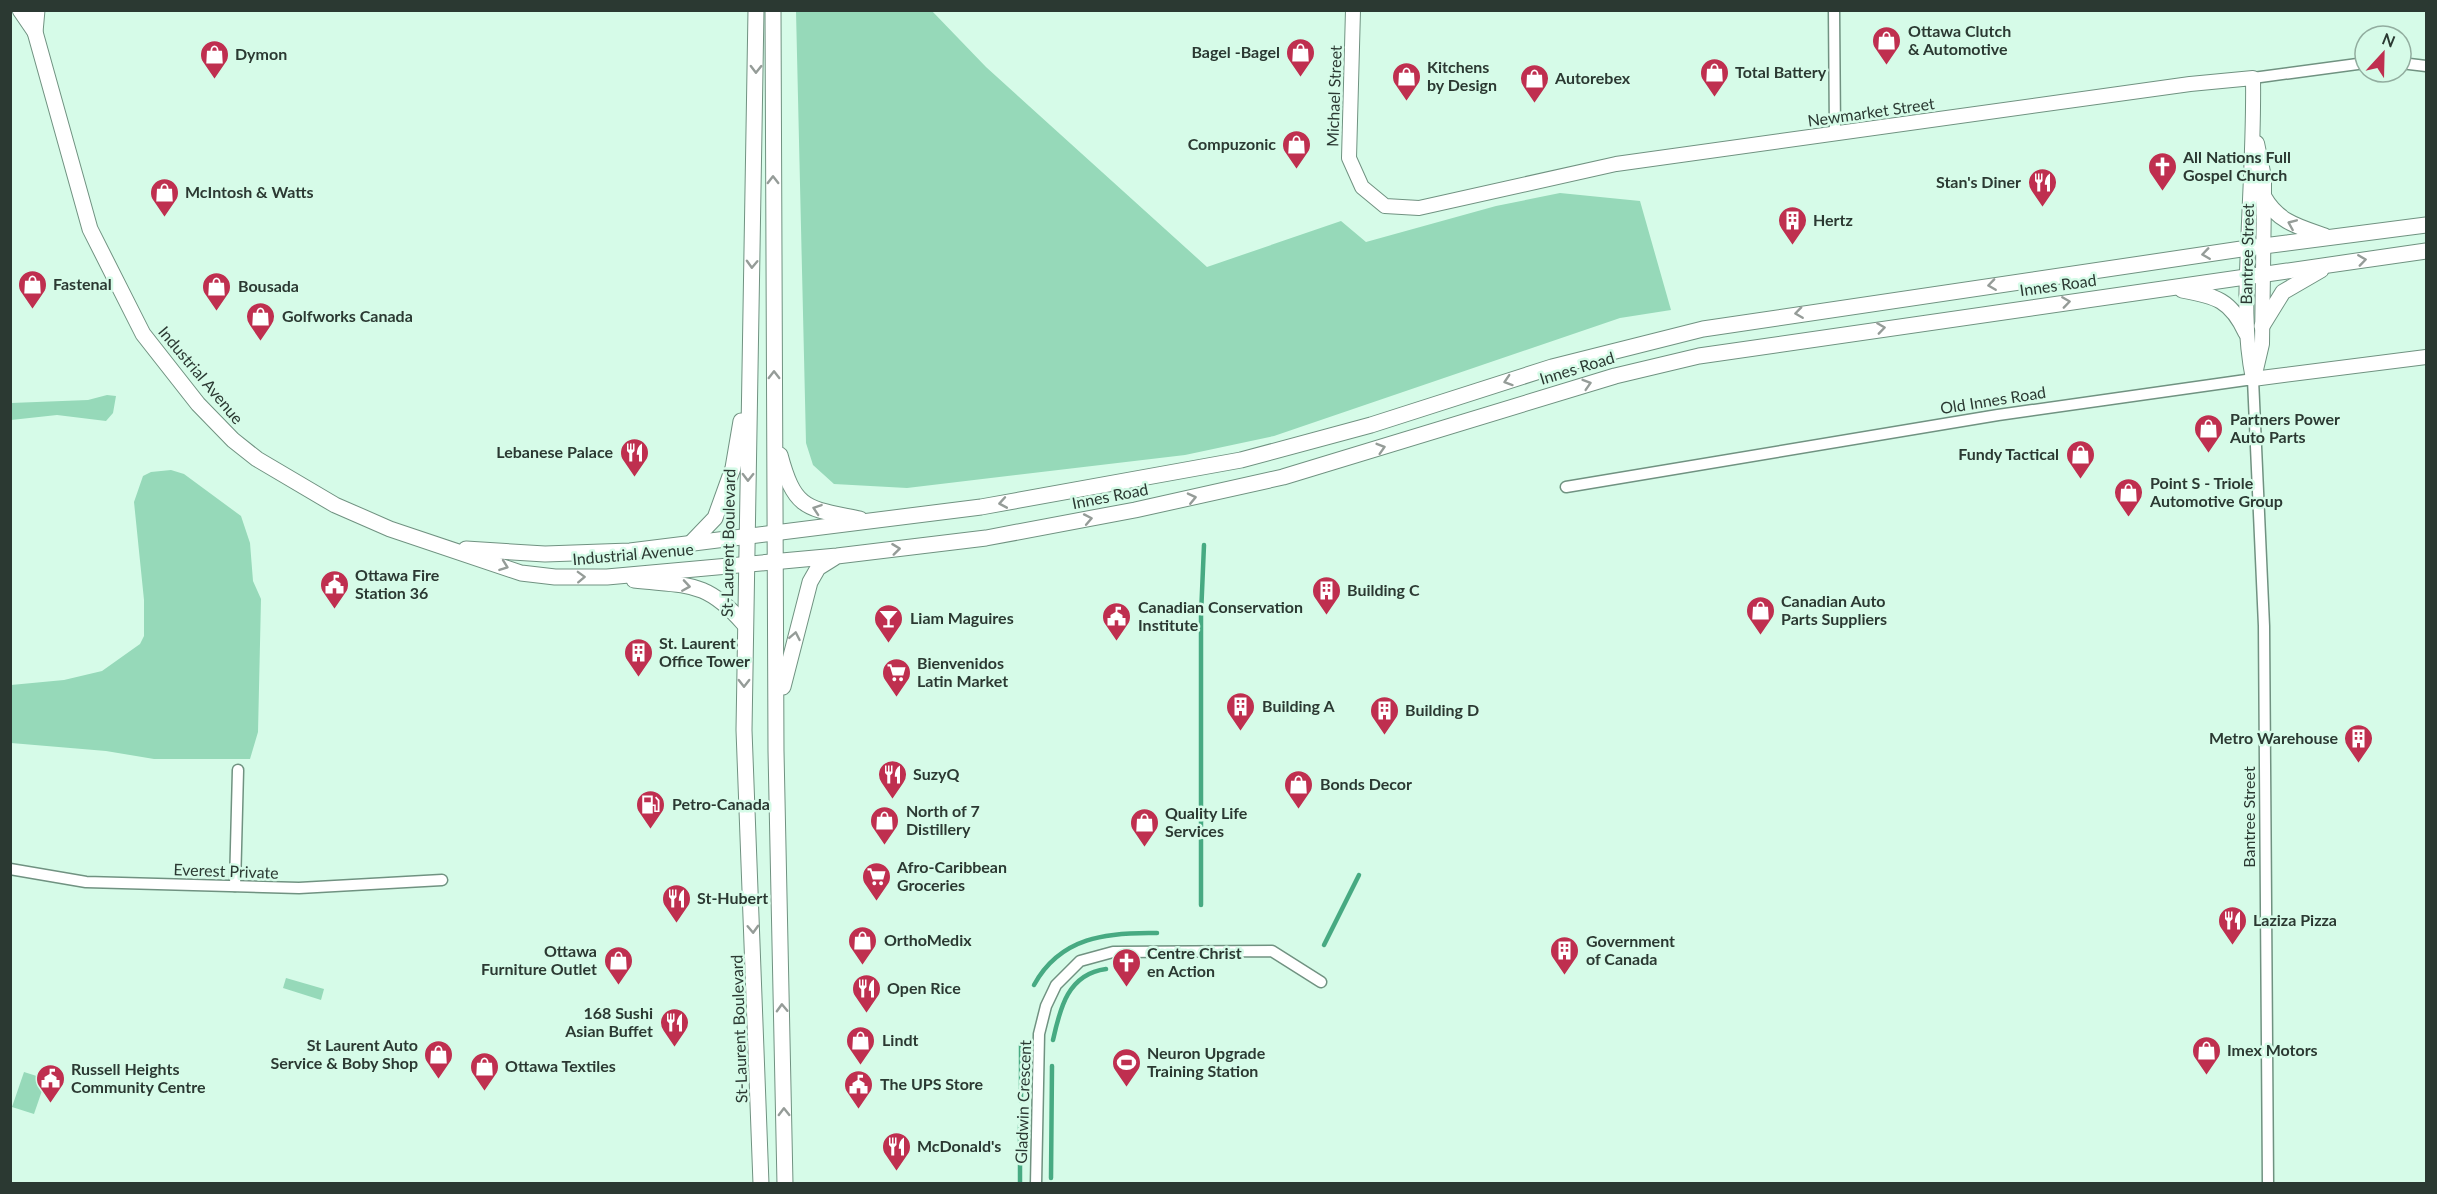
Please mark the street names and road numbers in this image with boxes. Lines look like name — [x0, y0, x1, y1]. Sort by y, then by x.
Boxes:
street label: Michael Street — [1322, 45, 1345, 147]
street label: Newmarket Street — [1806, 93, 1936, 130]
street label: Bantree Street — [2236, 203, 2257, 305]
street label: Innes Road — [2018, 270, 2097, 299]
street label: Industrial Avenue — [155, 322, 248, 427]
street label: Innes Road — [1537, 347, 1617, 388]
street label: Old Innes Road — [1939, 382, 2047, 417]
street label: St-Laurent Boulevard — [717, 469, 738, 617]
street label: Innes Road — [1070, 479, 1150, 512]
street label: Industrial Avenue — [571, 539, 694, 568]
street label: Bantree Street — [2239, 766, 2258, 868]
street label: Everest Private — [173, 859, 279, 882]
street label: St-Laurent Boulevard — [726, 955, 751, 1104]
street label: Gladwin Crescent — [1011, 1040, 1034, 1164]

